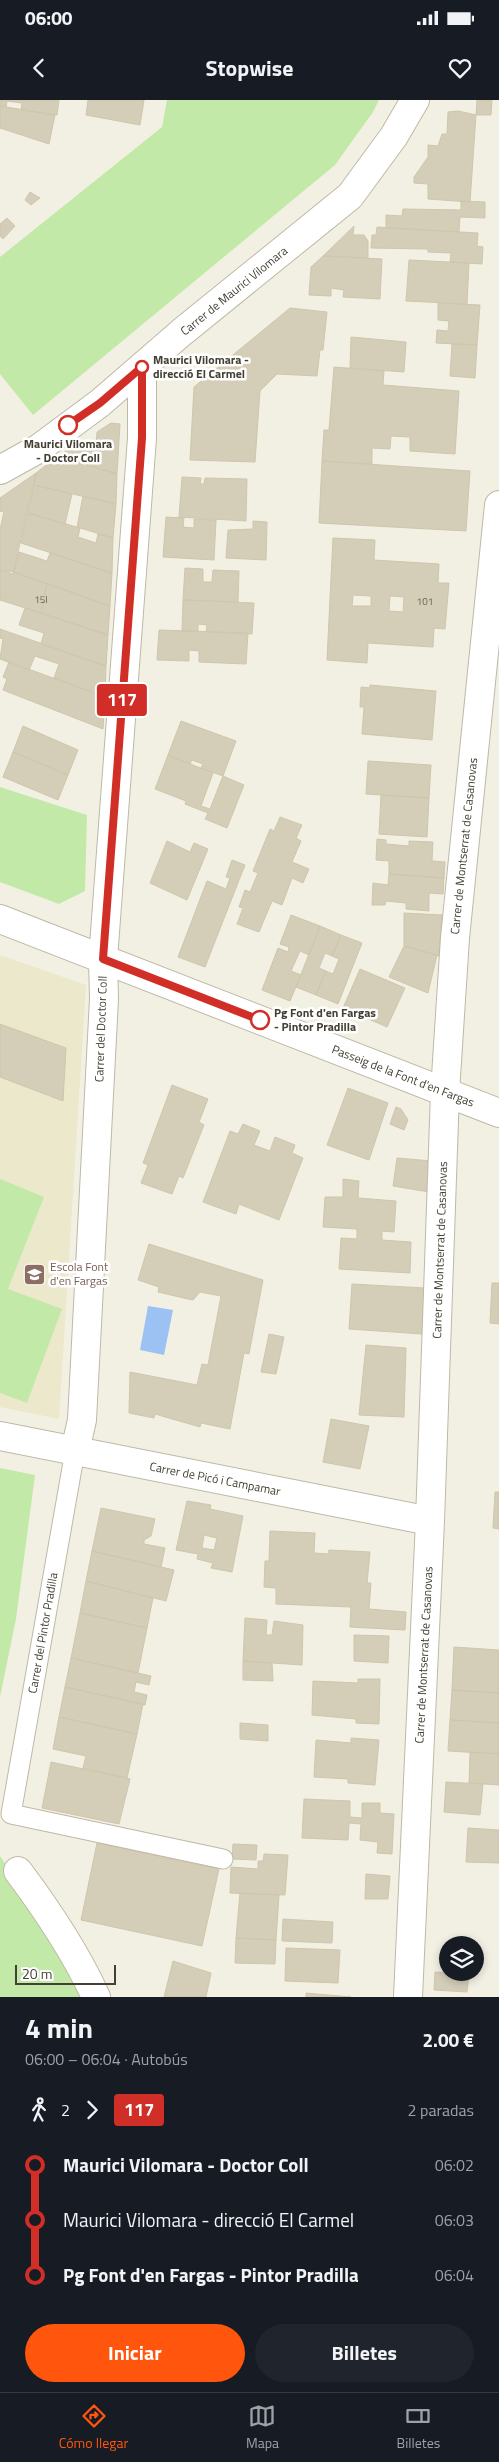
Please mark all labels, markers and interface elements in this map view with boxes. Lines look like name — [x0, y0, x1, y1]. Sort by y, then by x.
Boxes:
text: 06:00 — [25, 3, 72, 32]
text: Stopwise — [206, 51, 293, 85]
icon: back — [25, 54, 53, 82]
icon: heart — [446, 54, 474, 82]
street label: Carrer de Maurici Vilomara — [176, 241, 291, 340]
place label: Maurici Vilomara - direcció El Carmel — [153, 350, 249, 383]
marker: Maurici Vilomara - direcció El Carmel — [135, 360, 149, 374]
marker: Maurici Vilomara - Doctor Coll — [58, 415, 78, 435]
place label: Maurici Vilomara - Doctor Coll — [24, 434, 112, 467]
house number: 15I — [34, 592, 48, 607]
house number: 101 — [417, 594, 433, 609]
line badge: 117 — [93, 684, 151, 716]
text: 117 — [107, 686, 137, 713]
street label: Carrer de Montserrat de Casanovas — [445, 756, 482, 935]
street label: Carrer del Doctor Coll — [89, 976, 112, 1082]
place label: Pg Font d'en Fargas - Pintor Pradilla — [274, 1003, 376, 1036]
marker: Pg Font d'en Fargas - Pintor Pradilla — [250, 1010, 270, 1030]
street label: Passeig de la Font d'en Fargas — [329, 1040, 478, 1112]
street label: Carrer de Montserrat de Casanovas — [427, 1161, 452, 1339]
place label: Escola Font d'en Fargas — [50, 1257, 109, 1290]
school or university icon: Escola Font d'en Fargas — [22, 1262, 46, 1286]
street label: Carrer de Picó i Campamar — [148, 1457, 282, 1501]
street label: Carrer de Montserrat de Casanovas — [409, 1565, 438, 1744]
street label: Carrer del Pintor Pradilla — [22, 1571, 63, 1695]
map controls — [439, 1936, 484, 1981]
button: layers — [439, 1936, 484, 1981]
scale bar — [15, 1962, 116, 1985]
text: 20 m — [22, 1963, 52, 1984]
text: 4 min — [25, 2006, 93, 2049]
text: 2.00 € — [422, 2025, 474, 2054]
text: 06:00 – 06:04 · Autobús — [25, 2047, 188, 2071]
icon: walk — [25, 2096, 53, 2124]
icon: forward — [78, 2096, 106, 2124]
text: 117 — [124, 2096, 154, 2123]
text: 2 — [61, 2098, 70, 2122]
text: 2 paradas — [408, 2098, 474, 2122]
text: Maurici Vilomara - Doctor Coll — [63, 2150, 309, 2179]
text: 06:02 — [435, 2153, 474, 2177]
text: Maurici Vilomara - direcció El Carmel — [63, 2205, 354, 2234]
text: 06:03 — [435, 2208, 474, 2232]
text: Pg Font d'en Fargas - Pintor Pradilla — [63, 2260, 359, 2289]
text: 06:04 — [435, 2263, 474, 2287]
button: Iniciar — [25, 2324, 245, 2382]
button: Billetes — [255, 2324, 474, 2382]
tab: Cómo llegar — [59, 2402, 128, 2453]
tab: Mapa — [246, 2402, 279, 2453]
tab: Billetes — [397, 2402, 440, 2453]

